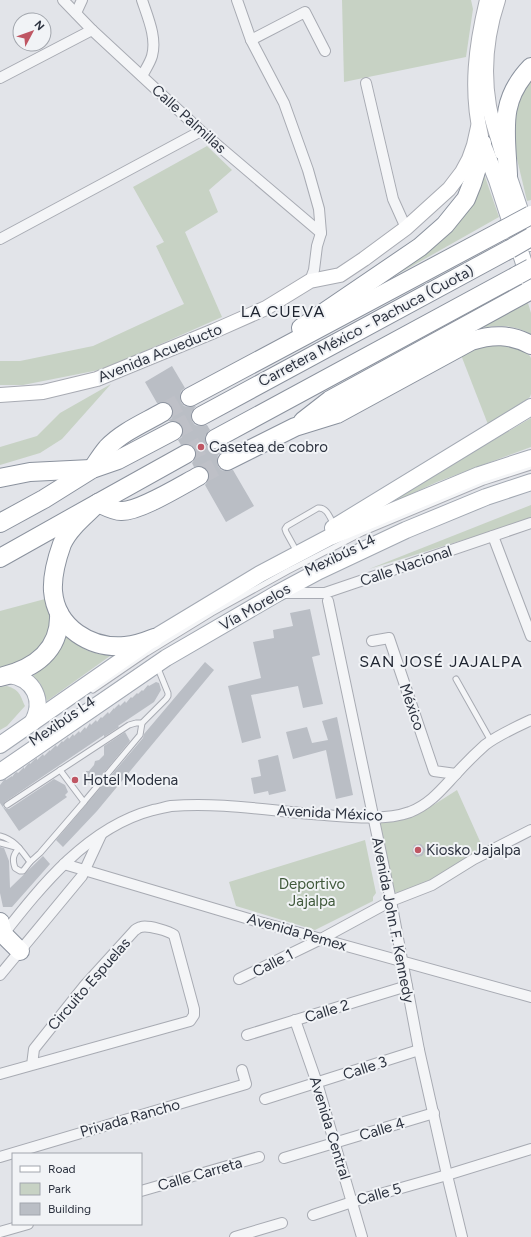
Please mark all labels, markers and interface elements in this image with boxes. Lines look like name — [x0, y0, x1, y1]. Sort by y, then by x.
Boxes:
north arrow — [12, 12, 52, 52]
text: N — [31, 18, 47, 33]
street label: Calle Palmillas — [148, 81, 230, 157]
street label: Carretera México - Pachuca (Cuota) — [255, 261, 477, 391]
district label: LA CUEVA — [241, 302, 325, 321]
street label: Avenida Acueducto — [95, 320, 225, 386]
place label: Casetea de cobro — [209, 438, 328, 456]
marker: Casetea de cobro — [196, 442, 206, 452]
street label: Mexibús L4 — [302, 530, 378, 580]
street label: Calle Nacional — [358, 542, 454, 590]
street label: Vía Morelos — [216, 579, 294, 635]
district label: SAN JOSÉ JAJALPA — [359, 652, 523, 671]
street label: México — [396, 681, 428, 733]
street label: Mexibús L4 — [25, 692, 99, 750]
place label: Hotel Modena — [83, 771, 178, 789]
marker: Hotel Modena — [70, 775, 80, 785]
street label: Avenida México — [277, 801, 384, 825]
street label: Avenida John F. Kennedy — [368, 836, 418, 1004]
place label: Kiosko Jajalpa — [426, 841, 521, 859]
marker: Kiosko Jajalpa — [413, 845, 423, 855]
park label: Deportivo Jajalpa — [279, 875, 346, 910]
street label: Avenida Pemex — [245, 909, 349, 955]
street label: Circuito Espuelas — [44, 934, 134, 1034]
street label: Calle 1 — [250, 945, 296, 981]
street label: Calle 2 — [303, 996, 351, 1026]
street label: Calle 3 — [341, 1052, 389, 1084]
street label: Avenida Central — [306, 1074, 354, 1182]
street label: Privada Rancho — [78, 1095, 182, 1141]
street label: Calle 4 — [357, 1114, 407, 1144]
legend — [12, 1153, 142, 1225]
street label: Calle Carreta — [156, 1153, 244, 1195]
text: Road — [48, 1162, 76, 1176]
street label: Calle 5 — [355, 1179, 403, 1209]
text: Park — [48, 1182, 71, 1196]
text: Building — [48, 1202, 91, 1216]

